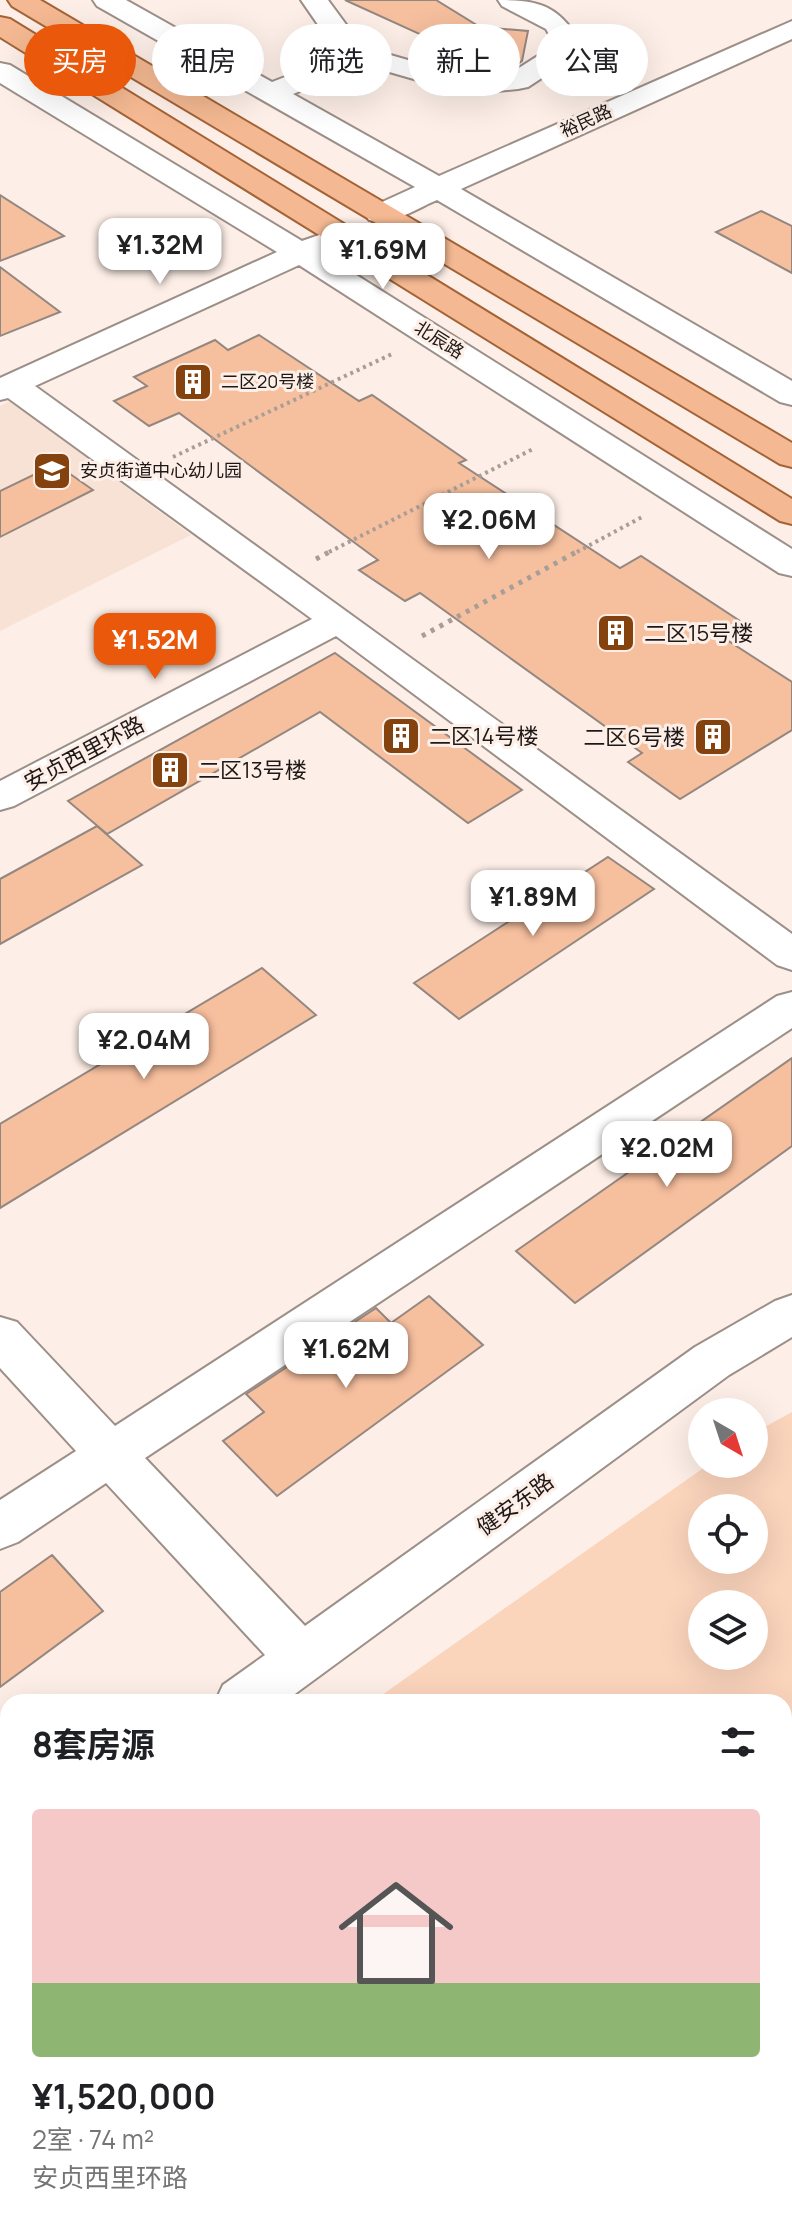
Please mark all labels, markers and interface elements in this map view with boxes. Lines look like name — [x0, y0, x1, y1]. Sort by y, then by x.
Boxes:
chip: 买房 — [24, 24, 136, 96]
chip: 租房 — [152, 24, 264, 96]
chip: 筛选 — [280, 24, 392, 96]
chip: 新上 — [408, 24, 520, 96]
chip: 公寓 — [536, 24, 648, 96]
street label: 裕民路 — [556, 98, 615, 142]
pin: ¥1.32M — [95, 218, 225, 286]
pin: ¥1.69M — [318, 223, 448, 291]
text: ¥1.32M — [117, 226, 203, 262]
text: ¥1.69M — [339, 231, 427, 267]
street label: 北辰路 — [410, 315, 469, 364]
building icon: 二区20号楼 — [172, 361, 214, 403]
place label: 二区20号楼 — [221, 369, 314, 393]
school or university icon: 安贞街道中心幼儿园 — [31, 450, 73, 492]
place label: 安贞街道中心幼儿园 — [80, 458, 242, 482]
pin: ¥2.06M — [424, 493, 554, 561]
text: ¥2.06M — [442, 501, 536, 537]
building icon: 二区15号楼 — [595, 612, 637, 654]
pin: ¥1.52M — [90, 613, 220, 681]
place label: 二区15号楼 — [644, 618, 753, 648]
text: ¥1.52M — [112, 621, 198, 657]
street label: 安贞西里环路 — [19, 709, 149, 797]
building icon: 二区14号楼 — [380, 715, 422, 757]
building icon: 二区6号楼 — [692, 716, 734, 758]
place label: 二区14号楼 — [429, 721, 539, 751]
place label: 二区6号楼 — [583, 722, 685, 752]
building icon: 二区13号楼 — [149, 749, 191, 791]
place label: 二区13号楼 — [198, 755, 307, 785]
pin: ¥1.89M — [468, 870, 598, 938]
text: ¥1.89M — [489, 878, 577, 914]
pin: ¥2.04M — [79, 1013, 209, 1081]
text: ¥2.04M — [97, 1021, 191, 1057]
pin: ¥2.02M — [602, 1121, 732, 1189]
text: ¥2.02M — [620, 1129, 714, 1165]
pin: ¥1.62M — [281, 1322, 411, 1390]
text: ¥1.62M — [302, 1330, 390, 1366]
north arrow — [688, 1398, 768, 1478]
map controls — [688, 1398, 768, 1670]
street label: 健安东路 — [471, 1466, 559, 1542]
button: locate — [688, 1494, 768, 1574]
button: layers — [688, 1590, 768, 1670]
icon: filters — [716, 1720, 760, 1764]
text: 8套房源 — [32, 1721, 155, 1767]
icon: home — [324, 1861, 468, 2005]
text: ¥1,520,000 — [32, 2073, 216, 2119]
text: 2室 · 74 m² — [32, 2121, 154, 2157]
text: 安贞西里环路 — [32, 2159, 188, 2195]

